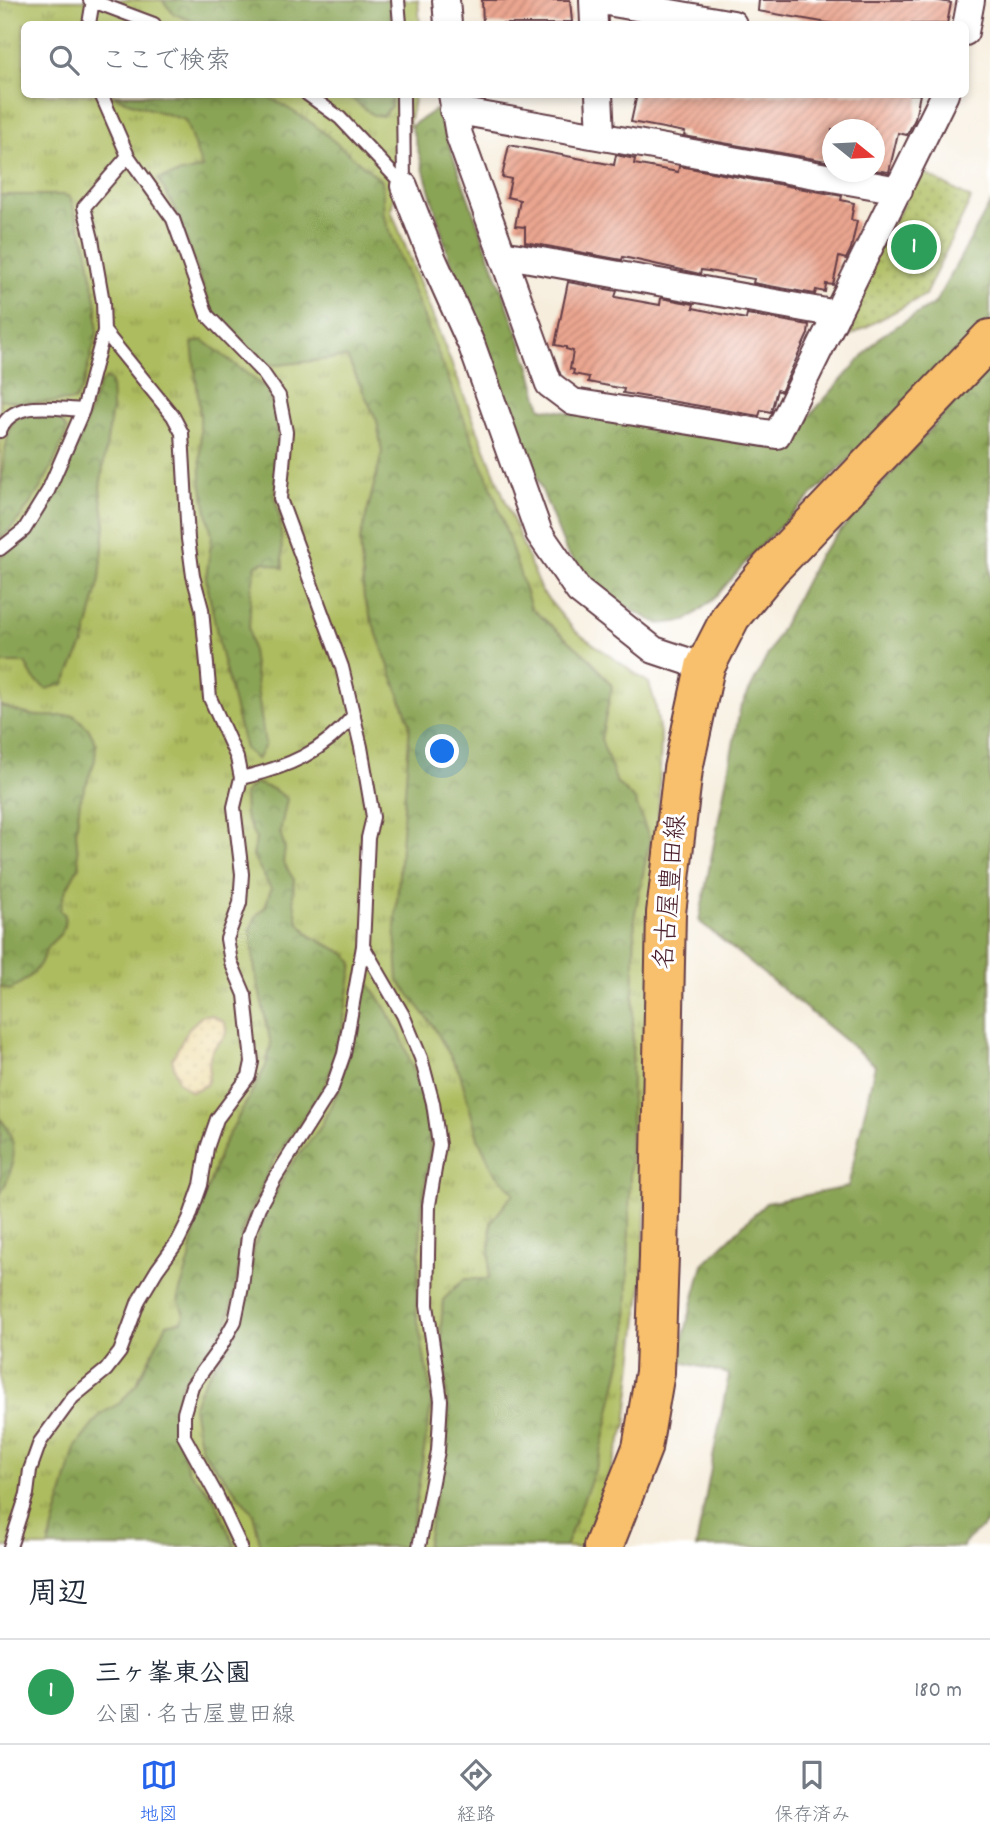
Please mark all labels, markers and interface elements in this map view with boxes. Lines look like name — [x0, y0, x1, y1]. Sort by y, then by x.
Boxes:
search box — [21, 21, 969, 98]
icon: search — [45, 41, 83, 79]
text: ここで検索 — [101, 44, 231, 81]
north arrow — [822, 119, 885, 182]
pin: 1 — [891, 221, 937, 273]
your location — [425, 734, 459, 768]
street label: 名古屋豊田線 — [647, 813, 697, 971]
text: 周辺 — [28, 1575, 88, 1618]
text: 三ヶ峯東公園 — [95, 1657, 251, 1694]
text: 1 — [48, 1675, 54, 1708]
text: 180 m — [914, 1675, 962, 1708]
text: 公園 · 名古屋豊田線 — [95, 1700, 295, 1733]
tab: 地図 — [140, 1756, 178, 1830]
tab: 経路 — [457, 1756, 495, 1830]
tab: 保存済み — [774, 1756, 850, 1830]

